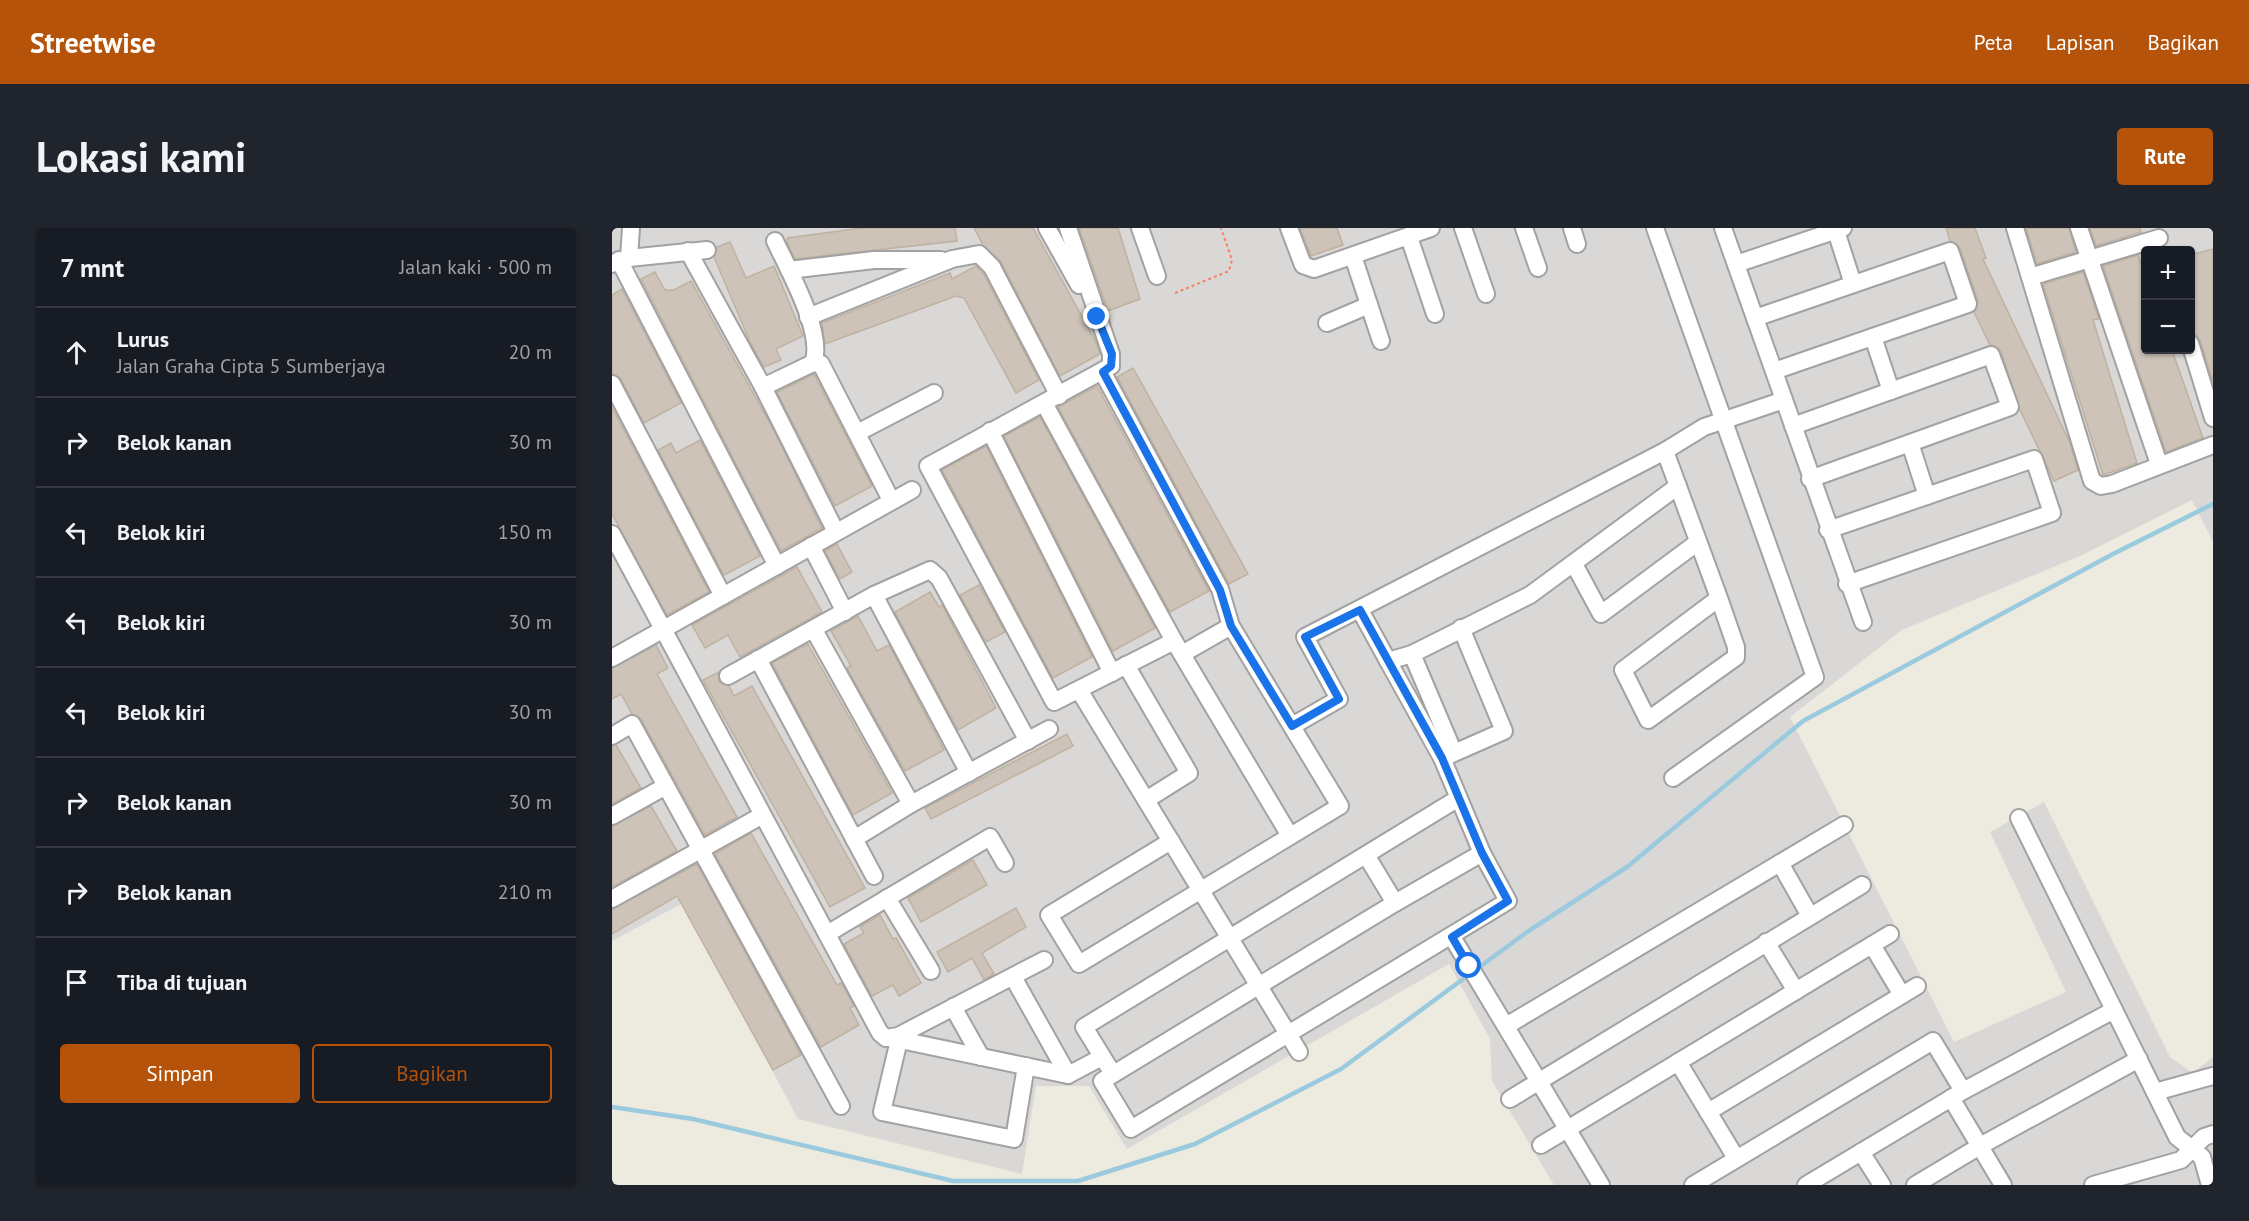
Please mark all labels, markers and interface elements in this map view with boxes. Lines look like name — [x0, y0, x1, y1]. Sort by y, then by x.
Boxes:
text: Streetwise — [30, 24, 156, 61]
text: Peta — [1974, 29, 2013, 56]
text: Lapisan — [2046, 29, 2114, 56]
text: Bagikan — [2147, 29, 2219, 56]
button: Rute — [2117, 128, 2213, 185]
text: Lokasi kami — [36, 129, 246, 184]
map controls — [2141, 246, 2195, 354]
button: + — [2141, 246, 2195, 300]
text: 7 mnt — [60, 251, 124, 284]
text: Jalan kaki · 500 m — [399, 254, 552, 280]
button: − — [2141, 300, 2195, 354]
route end — [1083, 303, 1109, 329]
text: Lurus — [117, 325, 169, 353]
icon: ahead — [60, 336, 93, 369]
text: 20 m — [509, 339, 552, 365]
text: Jalan Graha Cipta 5 Sumberjaya — [117, 353, 386, 379]
icon: right — [60, 426, 93, 459]
text: Belok kanan — [117, 428, 232, 456]
text: 30 m — [509, 429, 552, 455]
icon: left — [60, 516, 93, 549]
text: Belok kiri — [117, 518, 206, 546]
text: 150 m — [498, 519, 552, 545]
icon: left — [60, 606, 93, 639]
text: Belok kiri — [117, 608, 206, 636]
text: 30 m — [509, 609, 552, 635]
icon: left — [60, 696, 93, 729]
text: Belok kiri — [117, 698, 206, 726]
text: 30 m — [509, 699, 552, 725]
icon: right — [60, 786, 93, 819]
text: Belok kanan — [117, 788, 232, 816]
text: 30 m — [509, 789, 552, 815]
icon: right — [60, 876, 93, 909]
text: Belok kanan — [117, 878, 232, 906]
text: 210 m — [498, 879, 552, 905]
route start — [1455, 952, 1481, 978]
icon: arrive — [60, 966, 93, 999]
text: Tiba di tujuan — [117, 968, 247, 996]
button: Simpan — [60, 1044, 300, 1103]
button: Bagikan — [312, 1044, 552, 1103]

